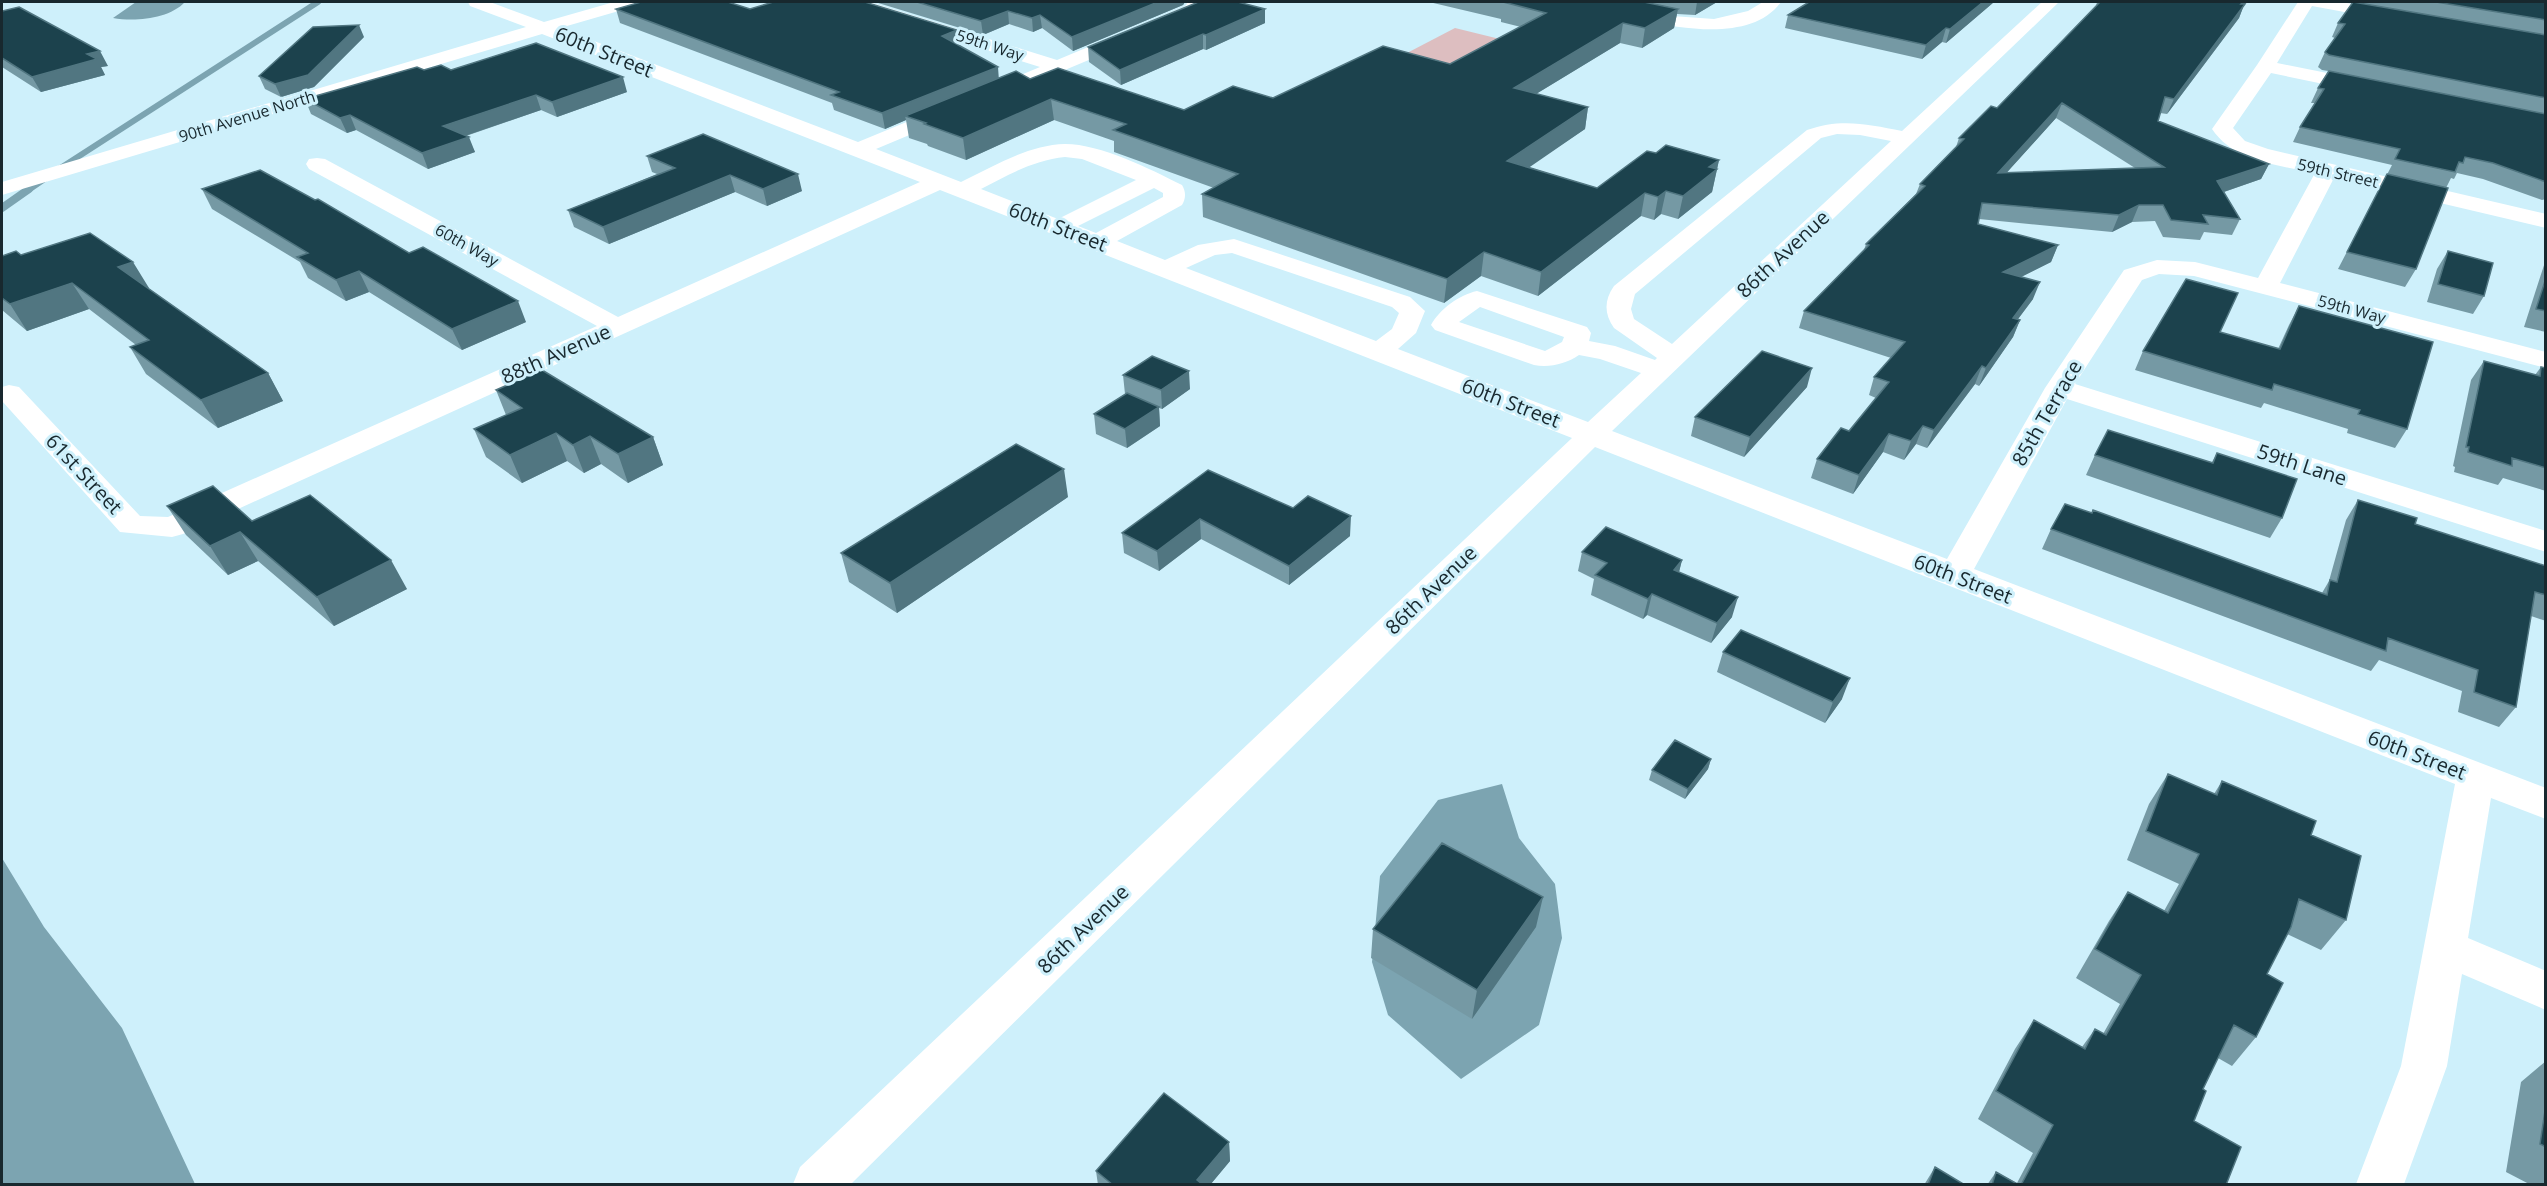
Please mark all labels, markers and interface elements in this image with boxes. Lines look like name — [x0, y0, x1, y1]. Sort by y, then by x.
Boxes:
street label: 60th Street — [551, 20, 657, 83]
street label: 59th Way — [953, 24, 1027, 67]
street label: 90th Avenue North — [176, 85, 318, 147]
street label: 59th Street — [2295, 153, 2381, 193]
street label: 60th Street — [1005, 195, 1111, 258]
street label: 86th Avenue — [1731, 204, 1835, 303]
street label: 60th Way — [431, 218, 504, 272]
street label: 59th Way — [2316, 289, 2389, 329]
street label: 88th Avenue — [497, 317, 615, 390]
street label: 85th Terrace — [2005, 355, 2088, 471]
street label: 60th Street — [1458, 371, 1564, 434]
street label: 61st Street — [40, 428, 129, 520]
street label: 59th Lane — [2254, 437, 2350, 492]
street label: 86th Avenue — [1379, 539, 1482, 640]
street label: 60th Street — [1910, 547, 2016, 610]
street label: 60th Street — [2364, 723, 2470, 786]
street label: 86th Avenue — [1031, 878, 1134, 979]

